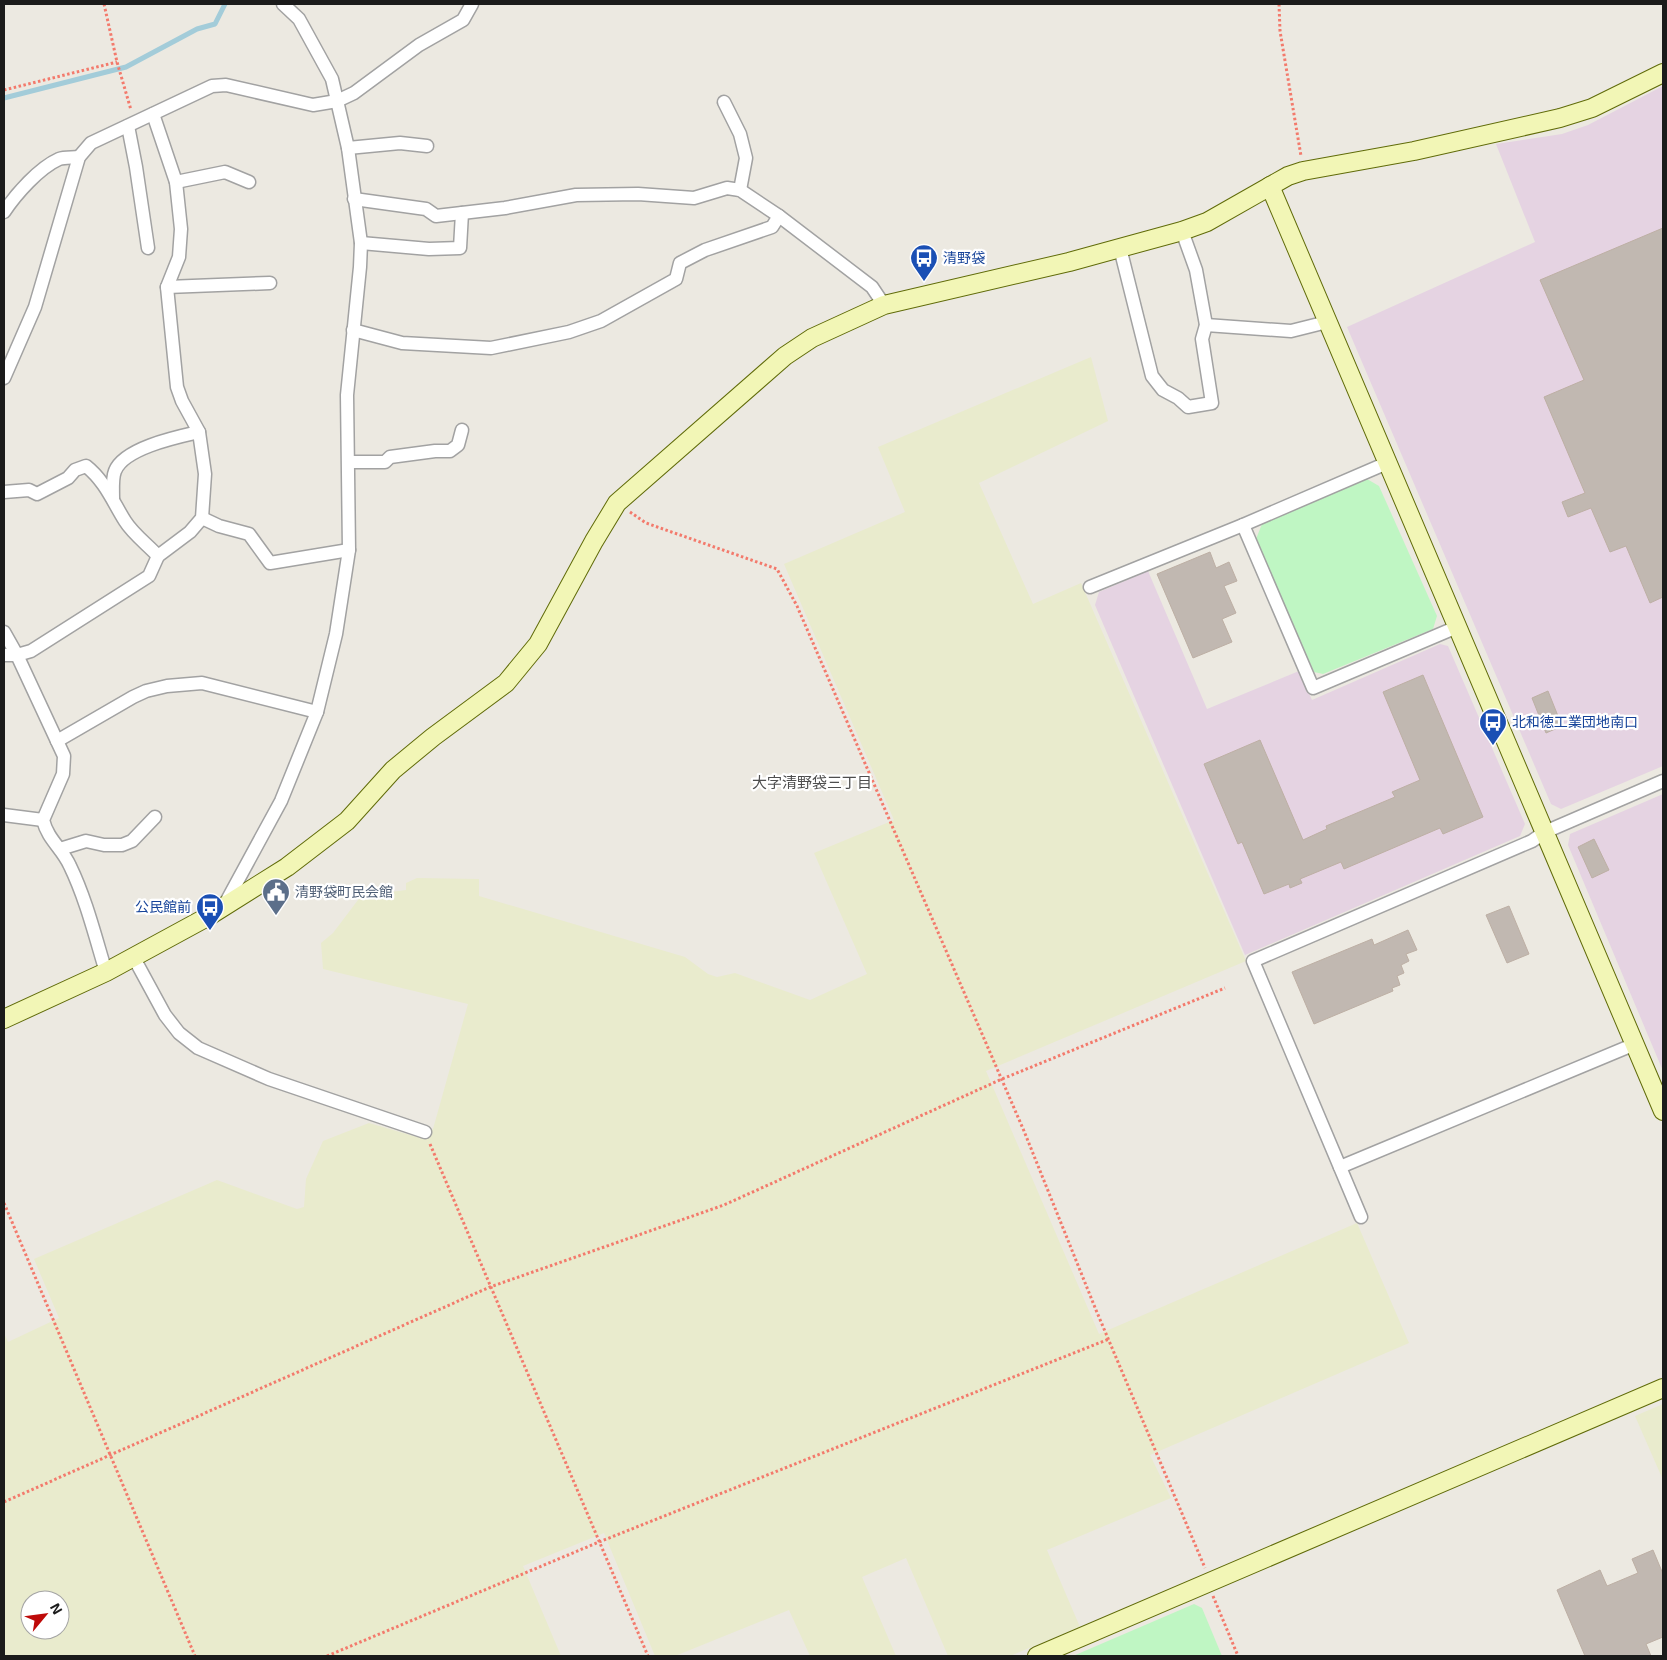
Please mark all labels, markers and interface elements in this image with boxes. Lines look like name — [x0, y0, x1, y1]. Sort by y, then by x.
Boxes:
bus stop icon: 清野袋 — [909, 243, 939, 282]
place label: 清野袋 — [943, 249, 985, 266]
bus stop icon: 北和徳工業団地南口 — [1478, 707, 1508, 746]
place label: 北和徳工業団地南口 — [1512, 713, 1638, 730]
district label: 大字清野袋三丁目 — [752, 773, 872, 791]
public building icon: 清野袋町民会館 — [261, 877, 291, 916]
place label: 清野袋町民会館 — [295, 883, 393, 900]
bus stop icon: 公民館前 — [195, 892, 225, 931]
place label: 公民館前 — [135, 898, 191, 915]
north arrow — [20, 1590, 70, 1640]
text: N — [47, 1600, 67, 1617]

